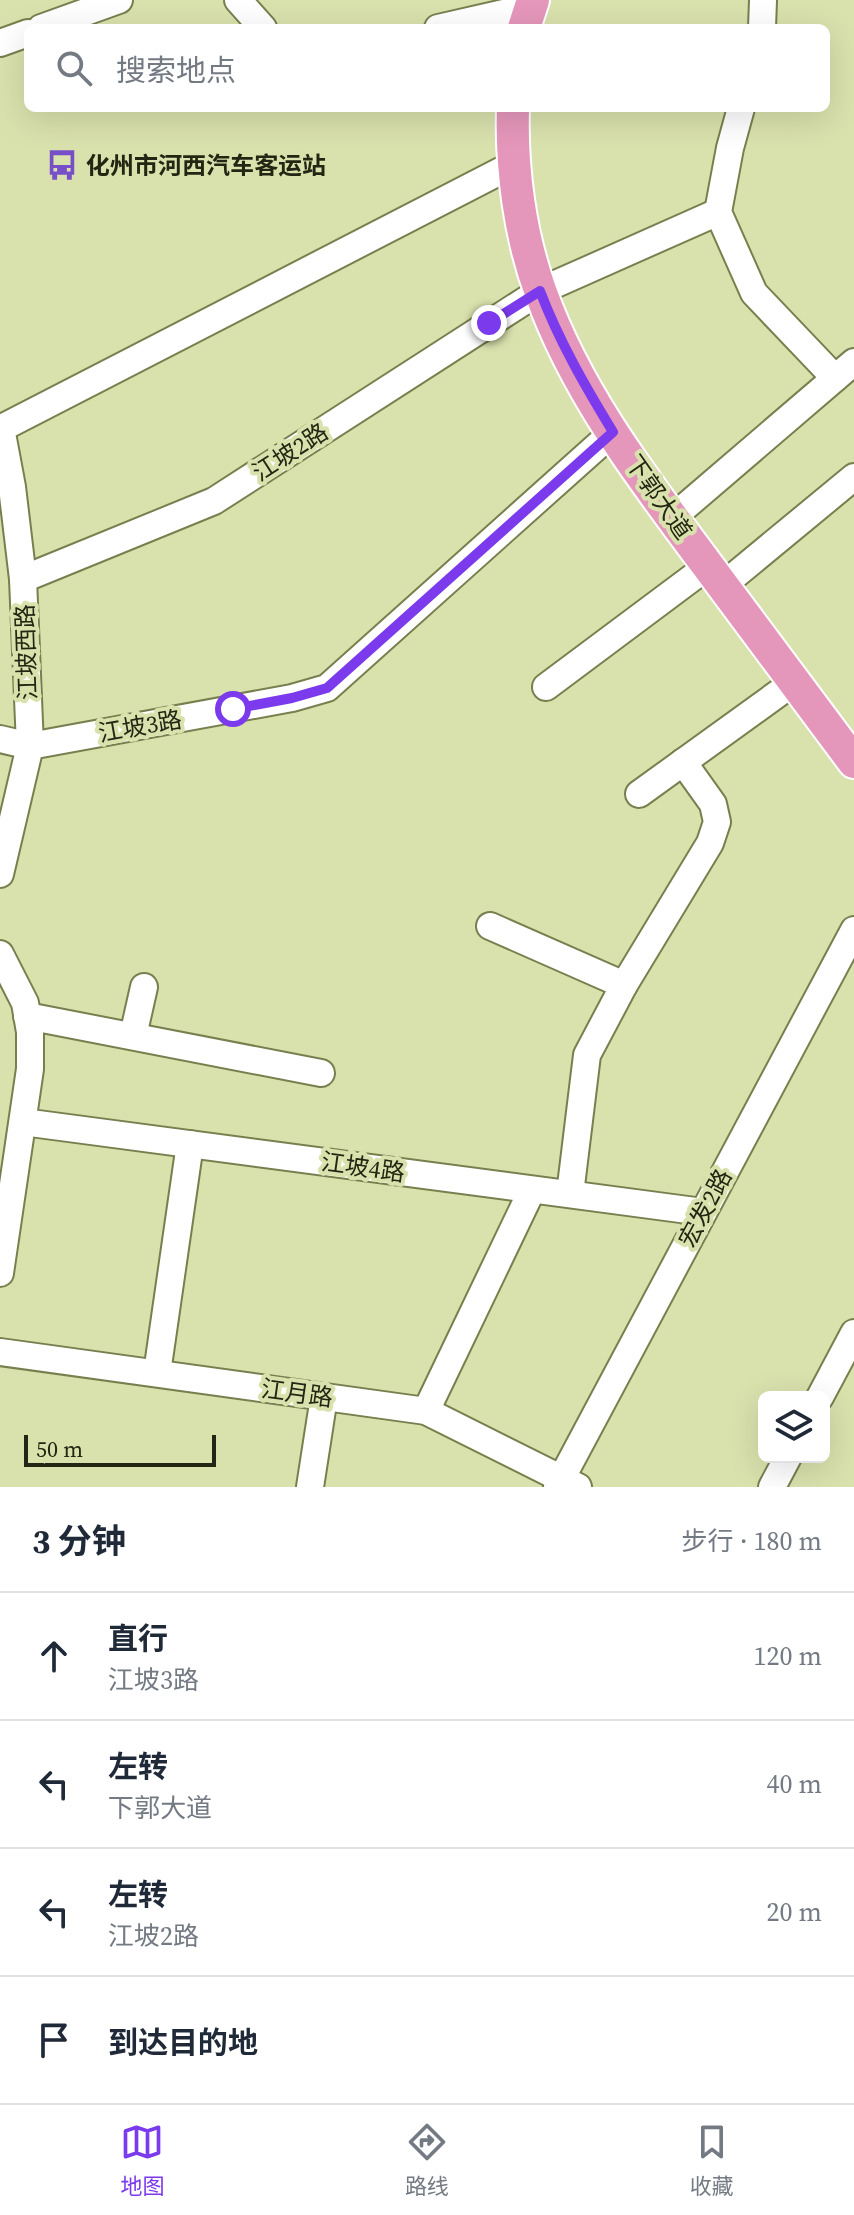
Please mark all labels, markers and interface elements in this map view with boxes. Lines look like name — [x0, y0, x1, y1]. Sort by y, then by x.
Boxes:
search box — [24, 24, 830, 112]
icon: search — [52, 46, 96, 90]
text: 搜索地点 — [116, 50, 236, 91]
bus stop icon: 化州市河西汽车客运站 — [45, 148, 79, 182]
place label: 化州市河西汽车客运站 — [86, 149, 326, 182]
route end — [471, 305, 507, 341]
street label: 江坡2路 — [246, 415, 334, 489]
street label: 下郭大道 — [618, 448, 700, 546]
street label: 江坡西路 — [8, 603, 44, 701]
route start — [215, 691, 251, 727]
street label: 江坡3路 — [96, 702, 184, 750]
street label: 江坡4路 — [319, 1145, 407, 1189]
street label: 宏发2路 — [671, 1163, 739, 1253]
street label: 江月路 — [259, 1372, 335, 1414]
map controls — [758, 1391, 830, 1463]
button: layers — [758, 1391, 830, 1463]
scale bar — [24, 1431, 216, 1467]
text: 50 m — [36, 1434, 83, 1464]
text: 3 分钟 — [32, 1518, 126, 1564]
text: 步行 · 180 m — [682, 1523, 822, 1559]
text: 直行 — [108, 1618, 168, 1659]
icon: ahead — [32, 1634, 76, 1678]
text: 120 m — [754, 1638, 822, 1674]
text: 江坡3路 — [108, 1662, 199, 1698]
text: 左转 — [108, 1746, 168, 1787]
icon: left — [32, 1762, 76, 1806]
text: 40 m — [767, 1766, 822, 1802]
text: 下郭大道 — [108, 1790, 212, 1826]
text: 左转 — [108, 1874, 168, 1915]
icon: left — [32, 1890, 76, 1934]
text: 20 m — [767, 1894, 822, 1930]
text: 江坡2路 — [108, 1918, 199, 1954]
icon: arrive — [32, 2018, 76, 2062]
text: 到达目的地 — [108, 2022, 258, 2063]
tab: 地图 — [120, 2120, 164, 2201]
tab: 路线 — [405, 2120, 449, 2201]
tab: 收藏 — [690, 2120, 734, 2201]

